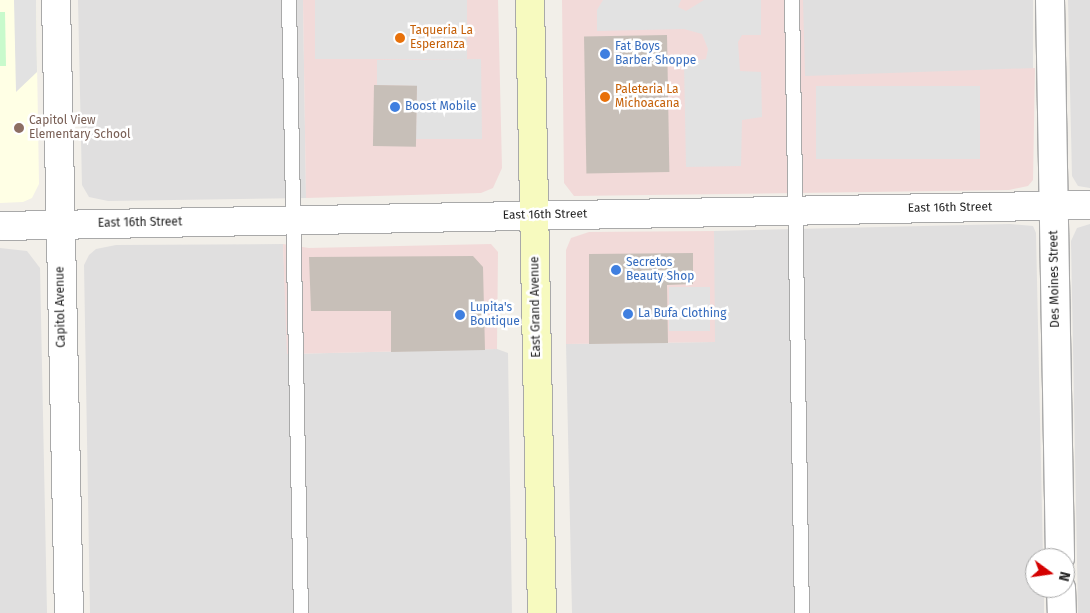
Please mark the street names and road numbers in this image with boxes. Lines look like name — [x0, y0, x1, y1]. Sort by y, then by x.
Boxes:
street label: East 16th Street — [908, 200, 992, 216]
street label: East 16th Street — [503, 207, 587, 223]
street label: East 16th Street — [98, 215, 182, 231]
street label: Des Moines Street — [1047, 230, 1063, 328]
street label: East Grand Avenue — [528, 256, 544, 358]
street label: Capitol Avenue — [53, 266, 69, 348]

